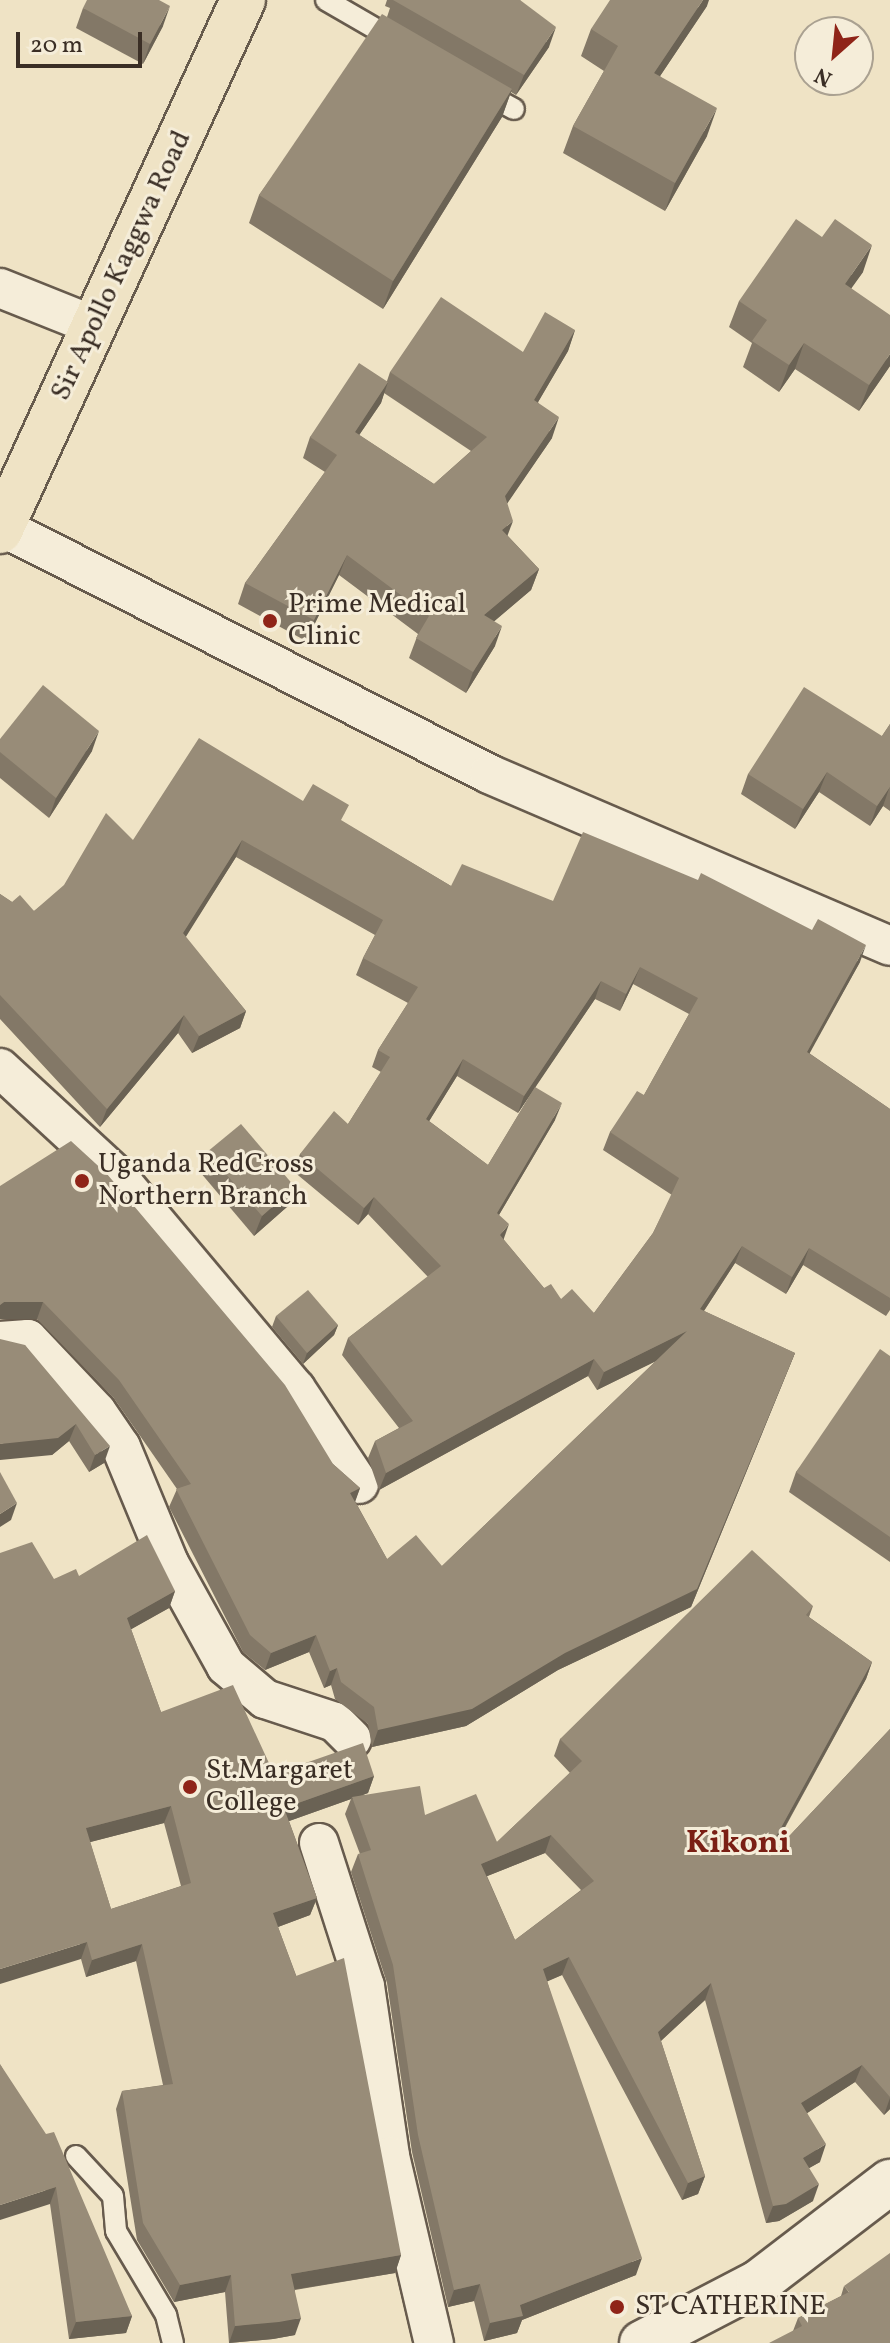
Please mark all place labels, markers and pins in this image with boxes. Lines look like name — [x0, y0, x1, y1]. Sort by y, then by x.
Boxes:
place label: Prime Medical Clinic — [288, 588, 466, 654]
marker: Prime Medical Clinic — [259, 610, 281, 632]
place label: Uganda RedCross Northern Branch — [98, 1148, 314, 1214]
marker: Uganda RedCross Northern Branch — [73, 1172, 91, 1190]
place label: St.Margaret College — [206, 1754, 353, 1820]
marker: St.Margaret College — [181, 1778, 199, 1796]
place label: ST CATHERINE — [635, 2290, 827, 2324]
marker: ST CATHERINE — [606, 2296, 628, 2318]

